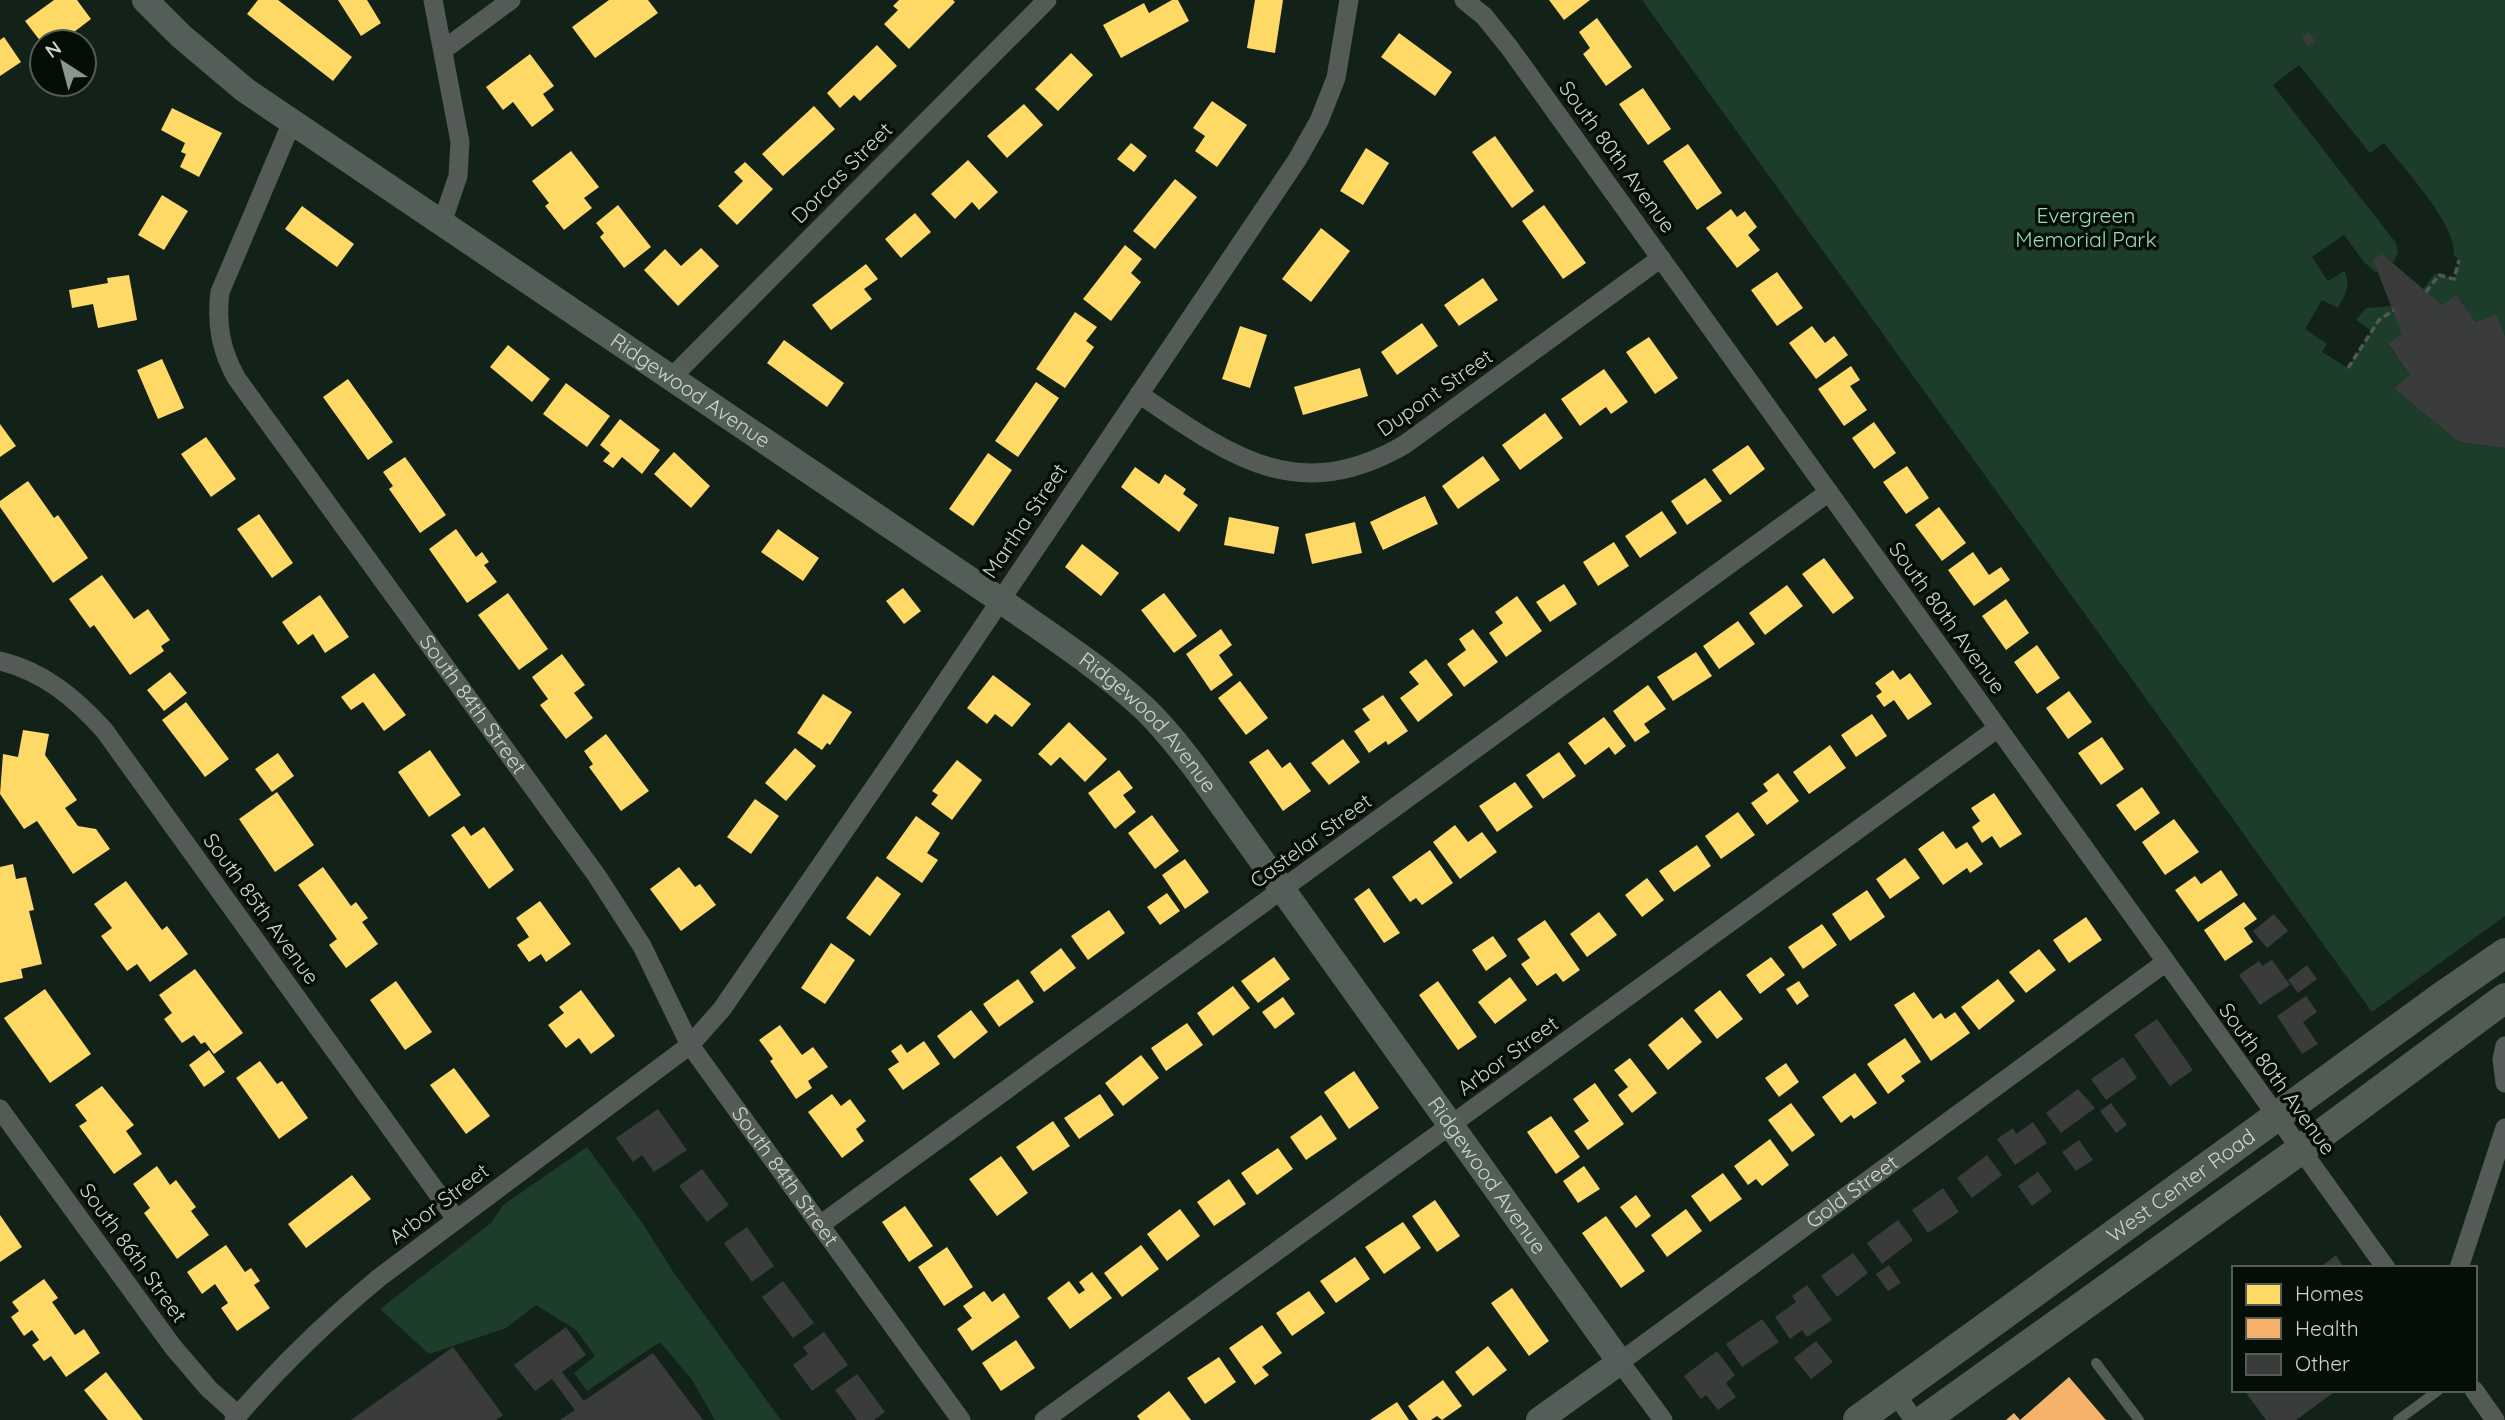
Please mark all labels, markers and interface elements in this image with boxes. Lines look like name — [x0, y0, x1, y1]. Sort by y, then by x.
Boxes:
north arrow — [28, 28, 98, 98]
text: N — [40, 35, 66, 63]
street label: South 80th Avenue — [1554, 75, 1682, 238]
street label: Dorcas Street — [785, 116, 897, 228]
park label: Evergreen Memorial Park — [2015, 202, 2157, 252]
street label: Ridgewood Avenue — [606, 327, 776, 453]
street label: Dupont Street — [1372, 343, 1497, 442]
street label: Martha Street — [976, 458, 1072, 583]
street label: South 80th Avenue — [1884, 536, 2012, 699]
street label: South 84th Street — [414, 629, 533, 779]
street label: Ridgewood Avenue — [1074, 646, 1223, 797]
street label: Castelar Street — [1245, 787, 1376, 893]
street label: South 85th Avenue — [198, 828, 325, 989]
street label: South 80th Avenue — [2214, 997, 2342, 1160]
street label: Arbor Street — [1452, 1010, 1563, 1100]
street label: Ridgewood Avenue — [1423, 1091, 1553, 1259]
street label: South 84th Street — [727, 1101, 845, 1251]
street label: West Center Road — [2101, 1122, 2260, 1248]
street label: Gold Street — [1800, 1149, 1903, 1233]
street label: Arbor Street — [383, 1157, 493, 1249]
street label: South 86th Street — [74, 1178, 193, 1327]
legend — [2232, 1266, 2477, 1392]
text: Homes — [2295, 1280, 2364, 1306]
text: Health — [2295, 1315, 2359, 1341]
text: Other — [2295, 1350, 2350, 1376]

